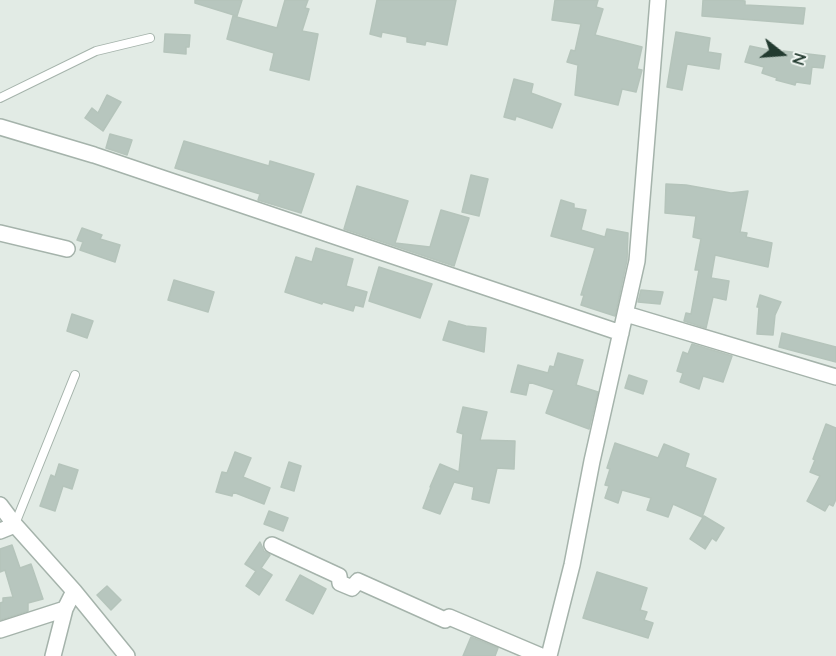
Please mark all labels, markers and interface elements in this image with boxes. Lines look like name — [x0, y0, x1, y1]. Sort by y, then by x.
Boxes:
north arrow — [752, 24, 812, 84]
text: N — [788, 51, 810, 68]

